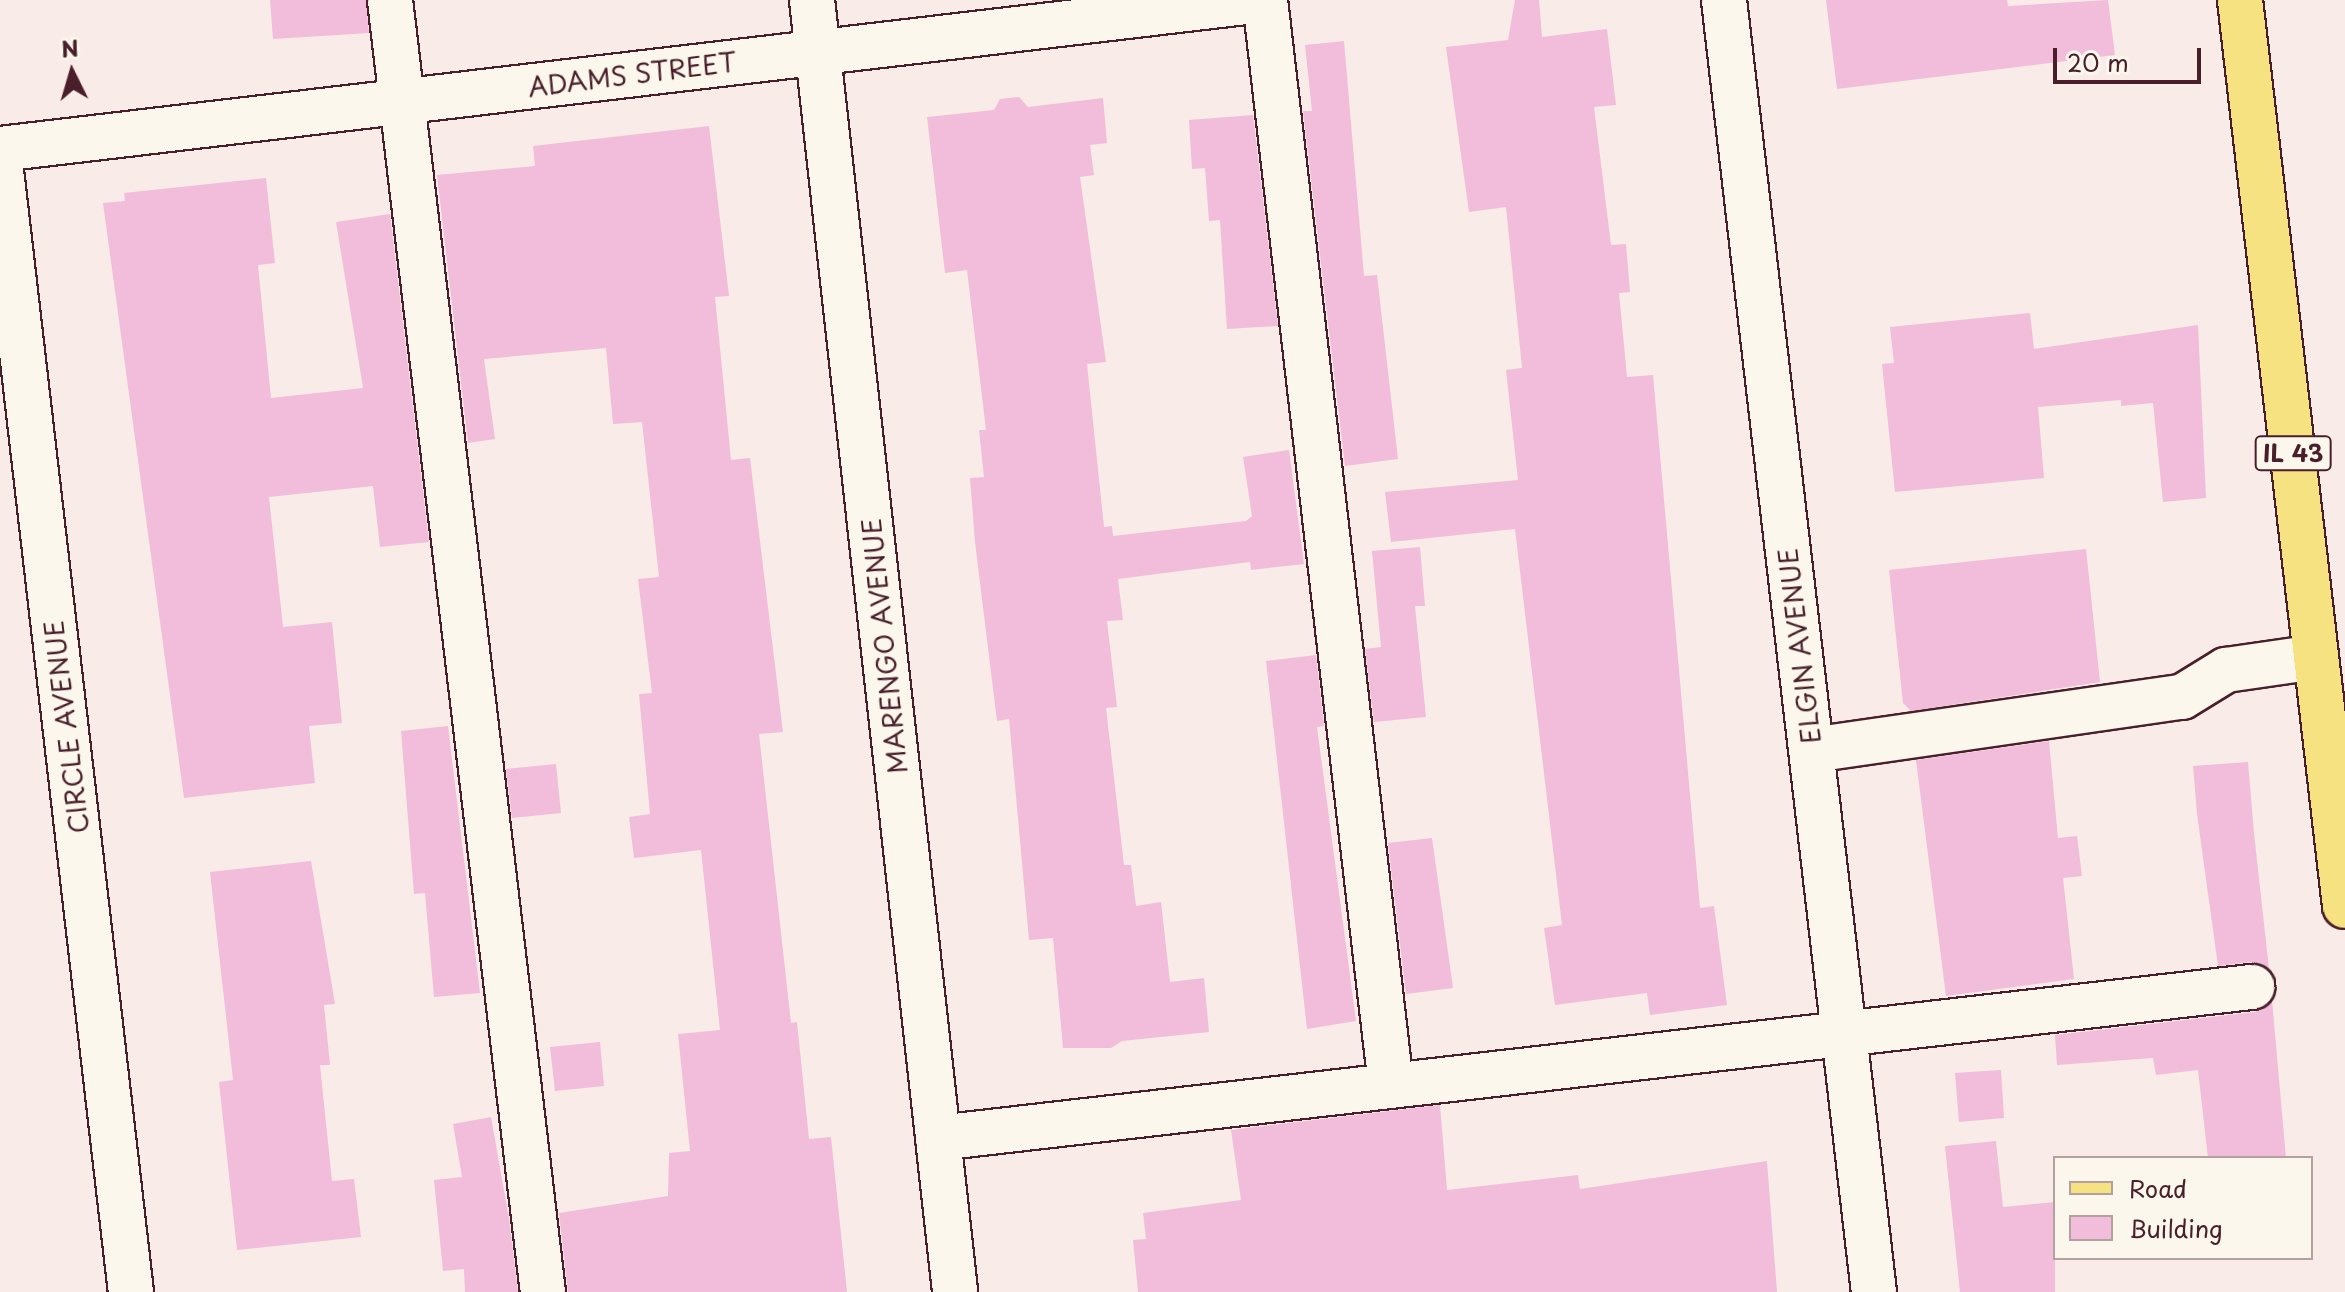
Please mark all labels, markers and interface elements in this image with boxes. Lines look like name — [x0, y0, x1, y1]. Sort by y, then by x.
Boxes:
text: N — [60, 30, 80, 65]
north arrow — [32, 32, 112, 112]
scale bar — [2057, 32, 2205, 82]
text: 20 m — [2067, 44, 2129, 80]
street label: ADAMS STREET — [525, 46, 739, 102]
road number: IL 43 — [2253, 433, 2333, 473]
street label: MARENGO AVENUE — [855, 515, 913, 777]
street label: ELGIN AVENUE — [1771, 546, 1827, 746]
street label: CIRCLE AVENUE — [37, 619, 95, 835]
legend — [2053, 1156, 2313, 1260]
text: Road — [2129, 1170, 2187, 1206]
text: Building — [2129, 1210, 2223, 1246]

